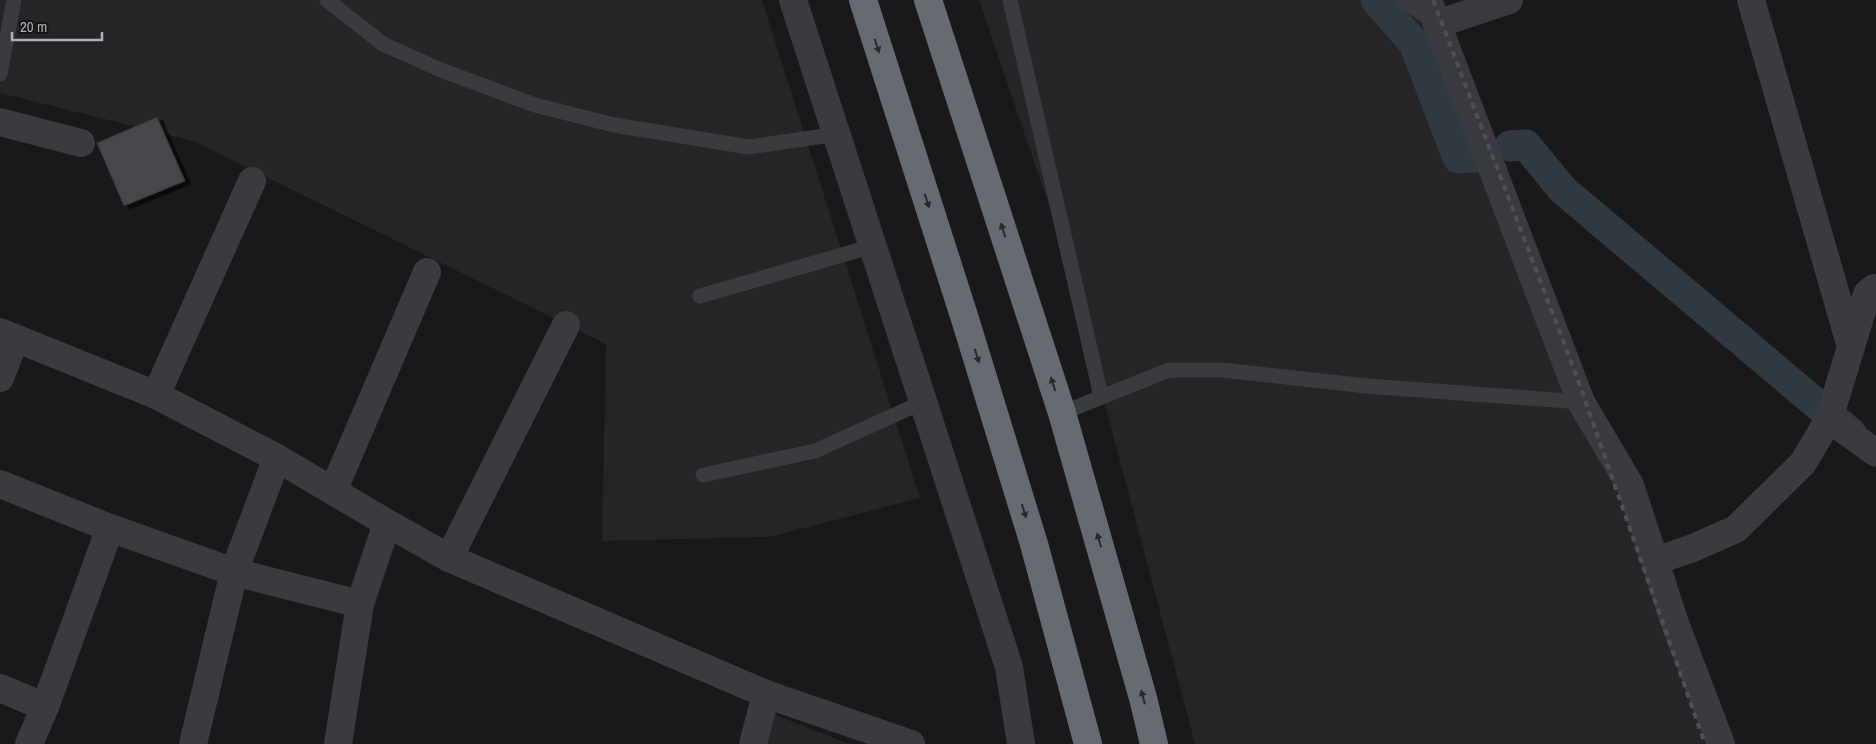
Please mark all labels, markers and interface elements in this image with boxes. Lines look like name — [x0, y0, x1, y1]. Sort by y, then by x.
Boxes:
scale bar — [12, 10, 102, 42]
text: 20 m — [20, 16, 47, 37]
one-way arrow — [874, 39, 882, 54]
one-way arrow — [924, 194, 932, 209]
one-way arrow — [999, 222, 1006, 237]
one-way arrow — [973, 349, 981, 364]
one-way arrow — [1049, 377, 1056, 392]
one-way arrow — [1021, 504, 1029, 519]
one-way arrow — [1094, 533, 1102, 548]
one-way arrow — [1138, 689, 1146, 704]

